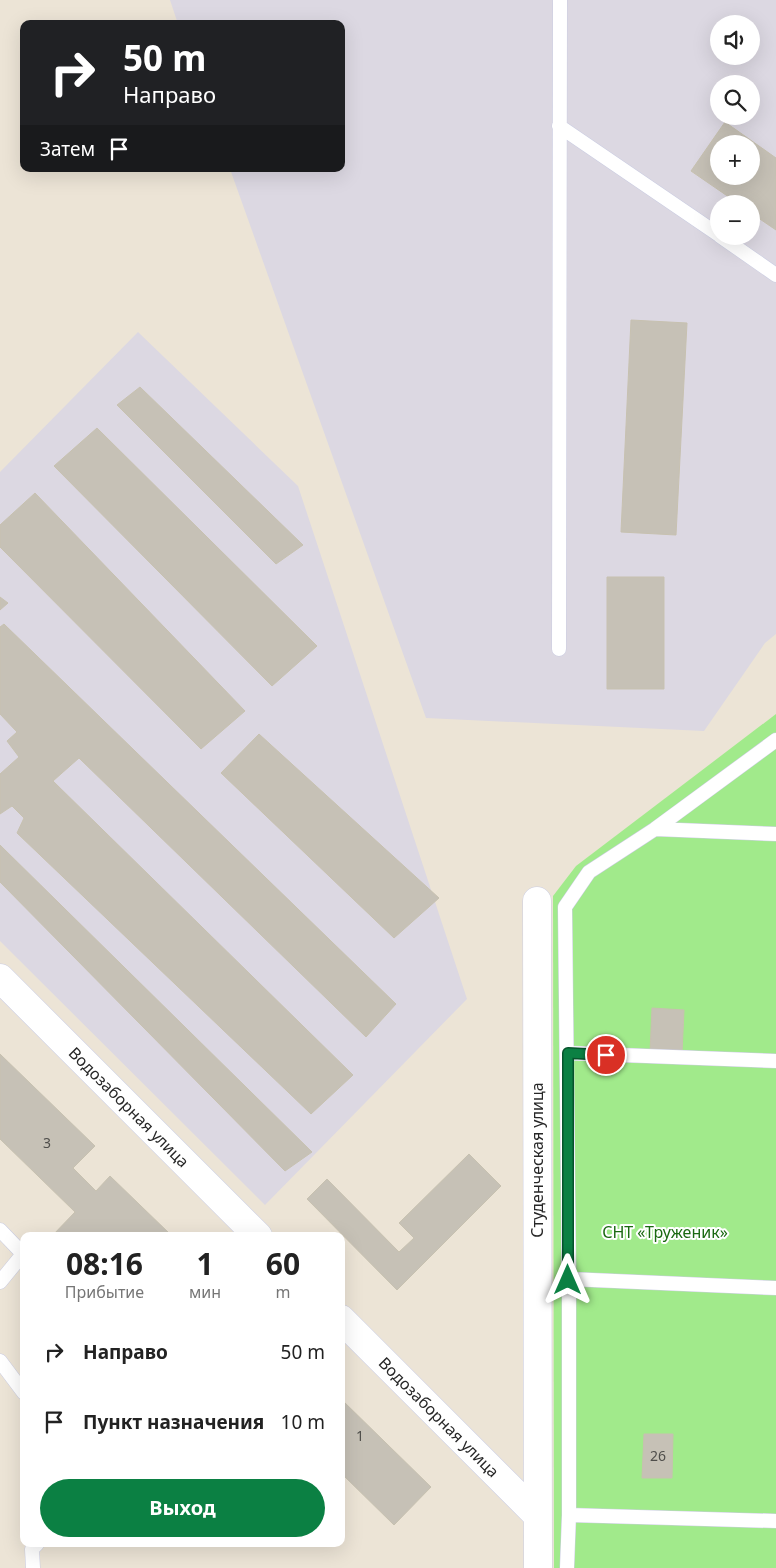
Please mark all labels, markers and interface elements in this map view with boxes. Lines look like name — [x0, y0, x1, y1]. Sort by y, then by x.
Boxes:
map controls — [710, 15, 760, 245]
button: sound — [710, 15, 760, 65]
text: 50 m — [123, 34, 206, 81]
icon: right — [40, 40, 105, 105]
button: search — [710, 75, 760, 125]
text: Направо — [123, 79, 216, 109]
icon: arrive — [105, 135, 133, 163]
button: + — [710, 135, 760, 185]
text: Затем — [40, 136, 95, 162]
button: − — [710, 195, 760, 245]
pin — [585, 1034, 627, 1076]
icon: arrive — [592, 1041, 620, 1069]
street label: Водозаборная улица — [64, 1042, 194, 1172]
street label: Студенческая улица — [526, 1082, 548, 1238]
house number: 3 — [43, 1133, 51, 1152]
park label: СНТ «Труженик» — [602, 1221, 728, 1243]
text: 08:16 — [66, 1243, 143, 1284]
text: 1 — [196, 1243, 214, 1284]
text: 60 — [266, 1243, 300, 1284]
position arrow — [541, 1253, 593, 1305]
text: Прибытие — [65, 1281, 144, 1303]
text: мин — [189, 1281, 221, 1303]
text: m — [276, 1281, 290, 1303]
icon: right — [40, 1338, 68, 1366]
text: Направо — [83, 1339, 168, 1365]
text: 50 m — [281, 1339, 325, 1365]
street label: Водозаборная улица — [374, 1352, 504, 1482]
icon: arrive — [40, 1408, 68, 1436]
text: Пункт назначения — [83, 1409, 264, 1435]
text: 10 m — [281, 1409, 325, 1435]
house number: 1 — [356, 1426, 364, 1445]
house number: 26 — [650, 1446, 666, 1465]
button: Выход — [40, 1479, 325, 1537]

